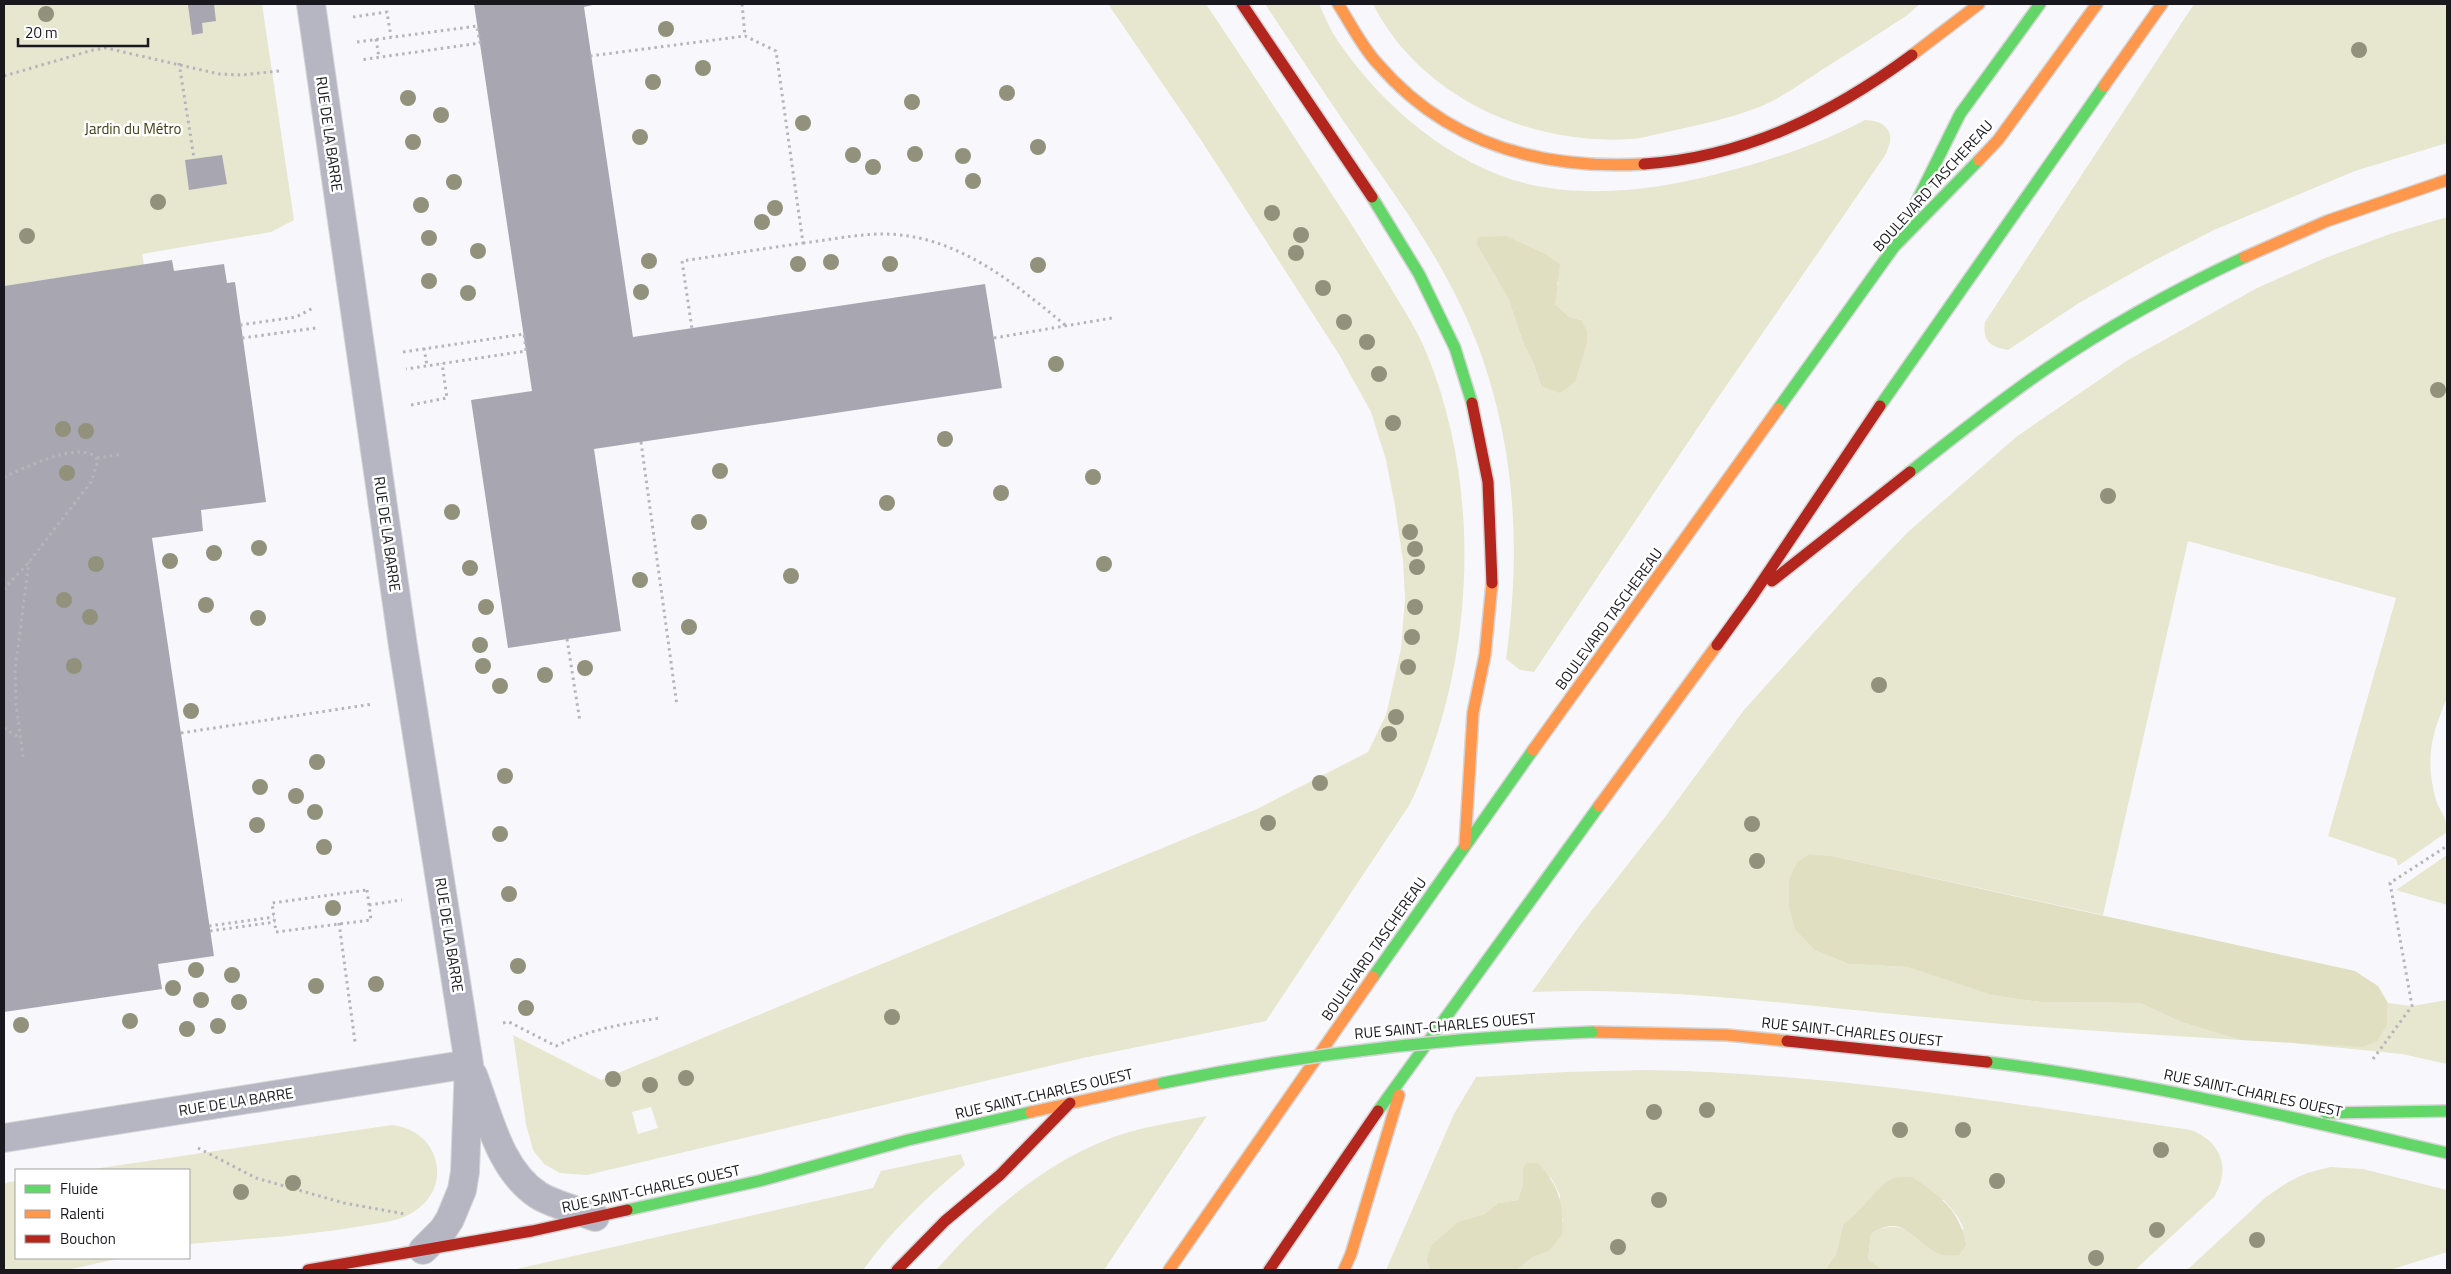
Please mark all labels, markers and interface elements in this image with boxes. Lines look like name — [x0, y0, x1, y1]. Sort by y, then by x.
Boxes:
scale bar — [18, 15, 148, 47]
text: 20 m — [25, 21, 58, 44]
street label: RUE DE LA BARRE — [310, 75, 349, 193]
street label: BOULEVARD TASCHEREAU — [1867, 115, 1998, 257]
park label: Jardin du Métro — [85, 117, 182, 140]
street label: RUE DE LA BARRE — [368, 475, 407, 593]
street label: BOULEVARD TASCHEREAU — [1549, 543, 1668, 694]
street label: BOULEVARD TASCHEREAU — [1315, 872, 1432, 1025]
street label: RUE DE LA BARRE — [429, 876, 470, 994]
street label: RUE SAINT-CHARLES OUEST — [1353, 1006, 1537, 1045]
street label: RUE SAINT-CHARLES OUEST — [1760, 1011, 1944, 1052]
street label: RUE SAINT-CHARLES OUEST — [953, 1062, 1135, 1125]
street label: RUE SAINT-CHARLES OUEST — [2162, 1062, 2345, 1123]
street label: RUE DE LA BARRE — [177, 1081, 295, 1122]
street label: RUE SAINT-CHARLES OUEST — [560, 1158, 742, 1219]
legend — [15, 1169, 190, 1259]
text: Fluide — [60, 1177, 98, 1200]
text: Ralenti — [60, 1202, 104, 1225]
text: Bouchon — [60, 1227, 116, 1250]

